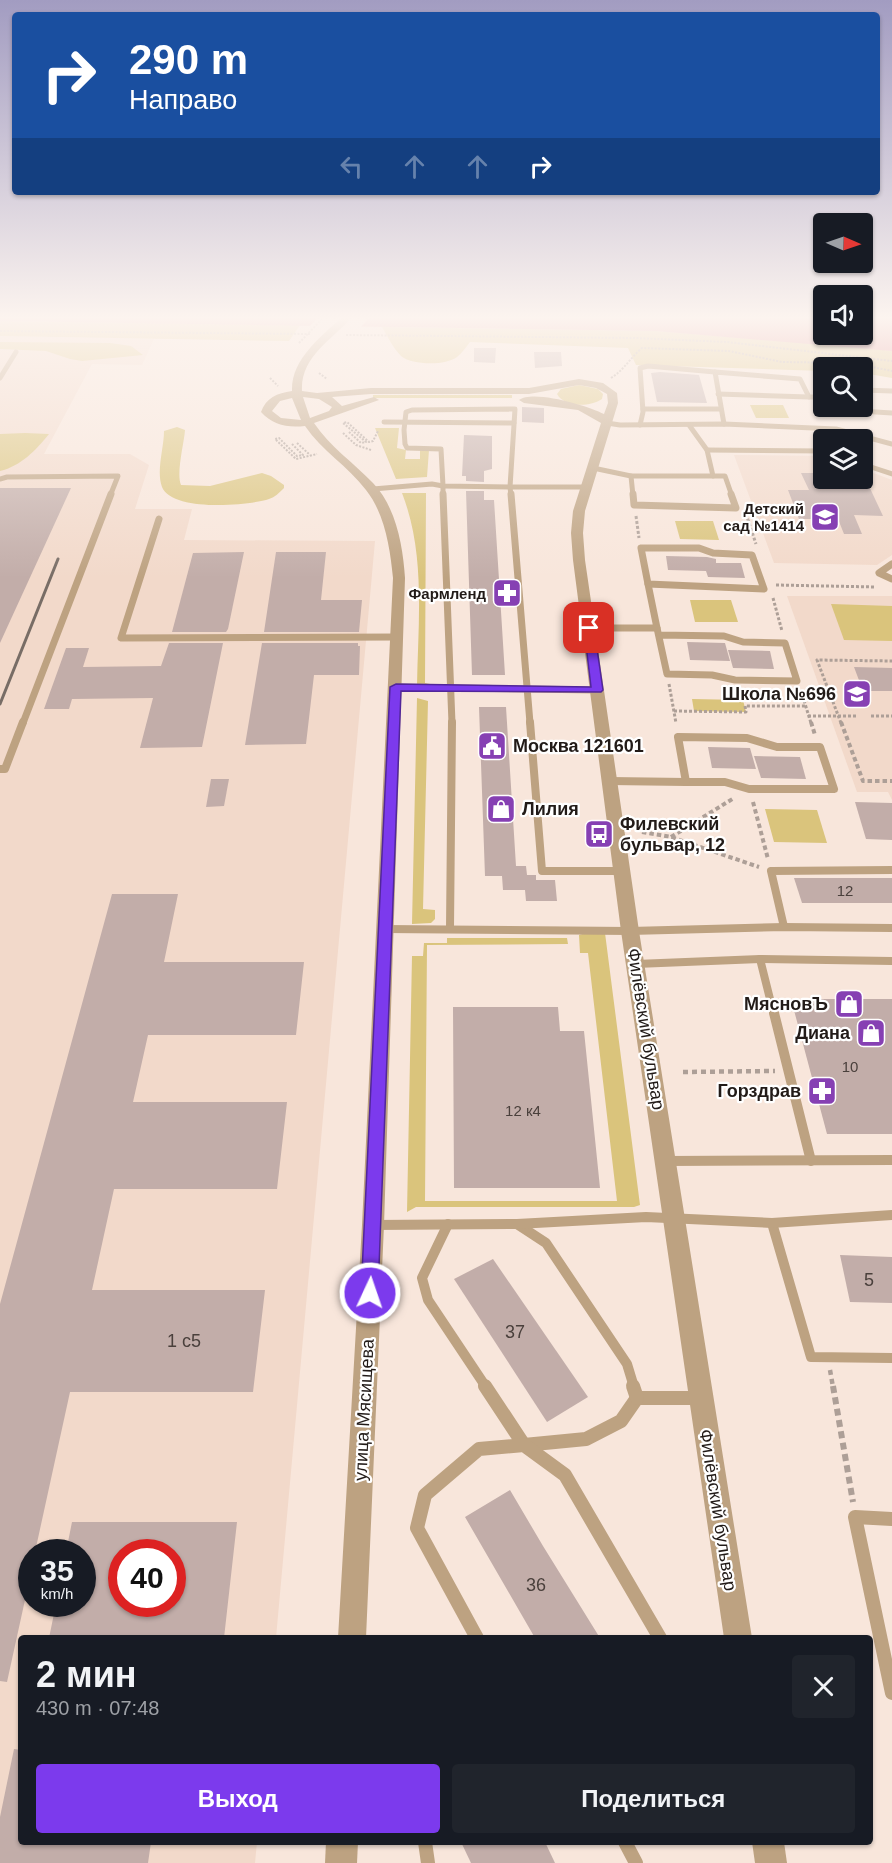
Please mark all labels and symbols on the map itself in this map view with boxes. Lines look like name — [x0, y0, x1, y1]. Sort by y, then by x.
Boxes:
north arrow — [813, 213, 873, 273]
place label: Детский сад №1414 — [723, 500, 805, 534]
school or university icon: Детский сад №1414 — [809, 501, 841, 533]
pharmacy icon: Фармленд — [491, 577, 523, 609]
place label: Фармленд — [409, 585, 486, 602]
pin — [563, 602, 614, 653]
school or university icon: Школа №696 — [841, 678, 873, 710]
place label: Школа №696 — [722, 684, 836, 704]
public building icon: Москва 121601 — [476, 730, 508, 762]
place label: Москва 121601 — [513, 736, 644, 756]
shop icon: Лилия — [485, 793, 517, 825]
place label: Лилия — [522, 799, 579, 819]
place label: Филевский бульвар, 12 — [620, 814, 725, 855]
bus stop icon: Филевский бульвар, 12 — [583, 818, 615, 850]
house number: 12 — [837, 882, 853, 899]
street label: Филёвский бульвар — [623, 947, 669, 1111]
shop icon: МясновЪ — [833, 988, 865, 1020]
place label: МясновЪ — [744, 994, 828, 1014]
shop icon: Диана — [855, 1017, 887, 1049]
place label: Диана — [795, 1023, 851, 1043]
house number: 10 — [842, 1058, 858, 1075]
pharmacy icon: Горздрав — [806, 1075, 838, 1107]
place label: Горздрав — [717, 1081, 801, 1101]
house number: 12 к4 — [505, 1102, 541, 1119]
position arrow — [338, 1261, 402, 1325]
house number: 5 — [864, 1270, 874, 1290]
house number: 37 — [505, 1322, 525, 1342]
house number: 1 с5 — [167, 1331, 201, 1351]
street label: улица Мясищева — [350, 1337, 378, 1482]
street label: Филёвский бульвар — [695, 1428, 741, 1592]
speed limit sign: 40 — [108, 1539, 186, 1617]
house number: 36 — [526, 1575, 546, 1595]

